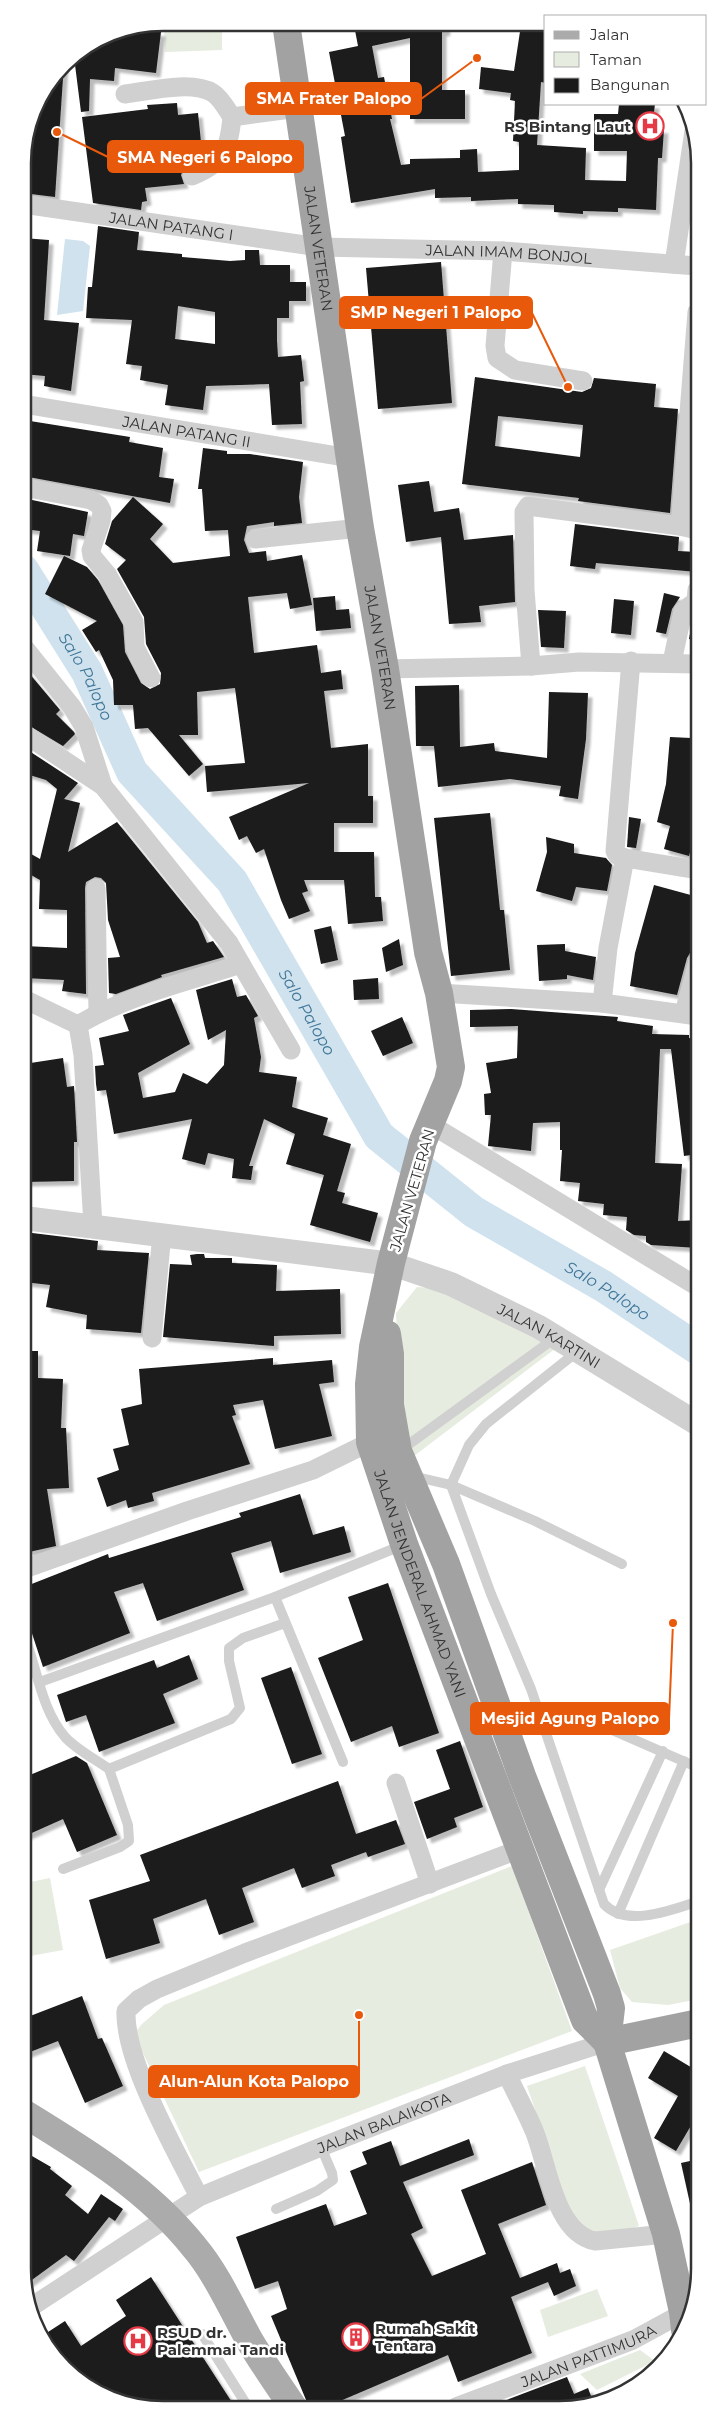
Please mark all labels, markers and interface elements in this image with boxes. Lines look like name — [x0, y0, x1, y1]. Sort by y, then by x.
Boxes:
legend — [544, 15, 707, 105]
text: Jalan — [589, 25, 629, 44]
text: Taman — [590, 50, 642, 69]
text: Bangunan — [590, 75, 670, 94]
callout: SMA Frater Palopo — [246, 83, 421, 114]
text: SMA Frater Palopo — [257, 89, 411, 108]
hospital icon: RS Bintang Laut — [635, 111, 665, 141]
place label: RS Bintang Laut — [504, 117, 631, 136]
callout: SMA Negeri 6 Palopo — [108, 141, 303, 172]
text: SMA Negeri 6 Palopo — [117, 148, 293, 167]
street label: JALAN VETERAN — [300, 184, 338, 313]
street label: JALAN PATANG I — [107, 207, 235, 244]
street label: JALAN IMAM BONJOL — [424, 240, 593, 267]
callout: SMP Negeri 1 Palopo — [340, 297, 532, 328]
text: SMP Negeri 1 Palopo — [350, 303, 522, 322]
street label: JALAN PATANG II — [120, 411, 252, 451]
street label: JALAN VETERAN — [361, 583, 401, 712]
water label: Salo Palopo — [55, 629, 117, 723]
water label: Salo Palopo — [275, 965, 340, 1058]
street label: JALAN VETERAN — [385, 1127, 439, 1254]
water label: Salo Palopo — [562, 1257, 654, 1324]
street label: JALAN KARTINI — [494, 1298, 604, 1372]
street label: JALAN JENDERAL AHMAD YANI — [370, 1466, 471, 1700]
callout: Mesjid Agung Palopo — [471, 1703, 669, 1734]
text: Mesjid Agung Palopo — [481, 1709, 659, 1728]
callout: Alun-Alun Kota Palopo — [149, 2066, 359, 2097]
text: Alun-Alun Kota Palopo — [158, 2072, 349, 2091]
street label: JALAN BALAIKOTA — [313, 2088, 453, 2157]
place label: Rumah Sakit Tentara — [375, 2319, 476, 2355]
street label: JALAN PATTIMURA — [517, 2320, 659, 2391]
building icon: Rumah Sakit Tentara — [341, 2322, 371, 2352]
place label: RSUD dr. Palemmai Tandi — [157, 2323, 284, 2359]
hospital icon: RSUD dr. Palemmai Tandi — [123, 2326, 153, 2356]

